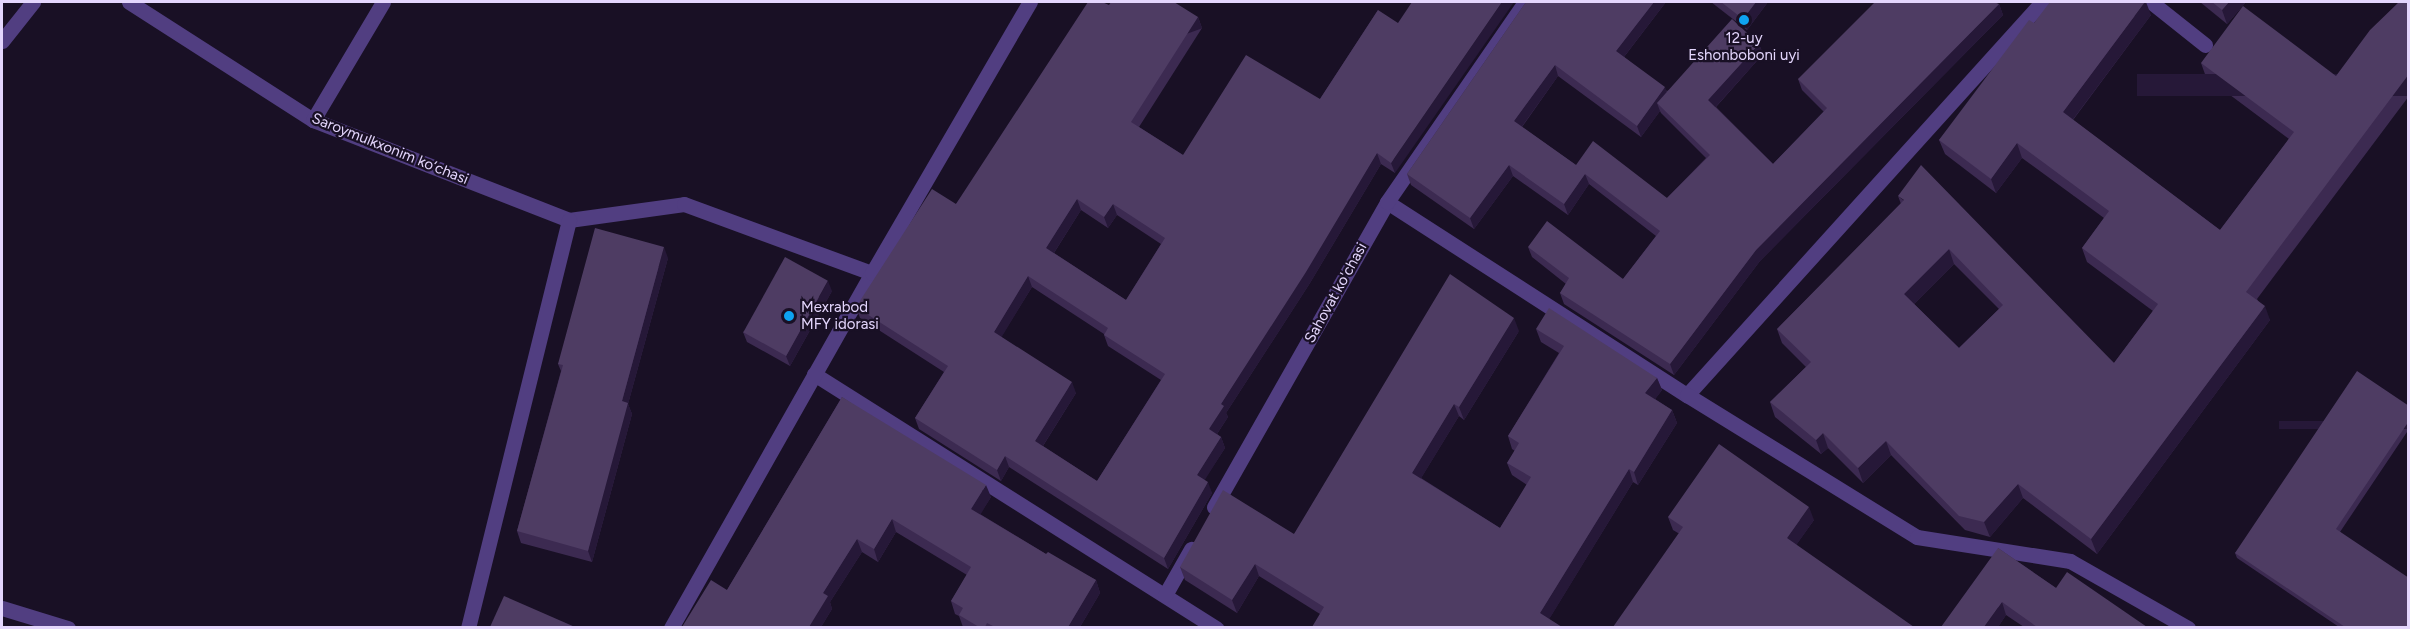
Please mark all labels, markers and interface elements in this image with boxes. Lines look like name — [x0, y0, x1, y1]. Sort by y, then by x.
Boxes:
marker: 12-uy Eshonboboni uyi — [1737, 13, 1751, 27]
place label: 12-uy Eshonboboni uyi — [1688, 29, 1800, 64]
street label: Saroymulkxonim ko’chasi — [309, 109, 471, 189]
street label: Sahovat ko'chasi — [1301, 240, 1371, 346]
place label: Mexrabod MFY idorasi — [801, 298, 879, 333]
marker: Mexrabod MFY idorasi — [782, 309, 796, 323]

